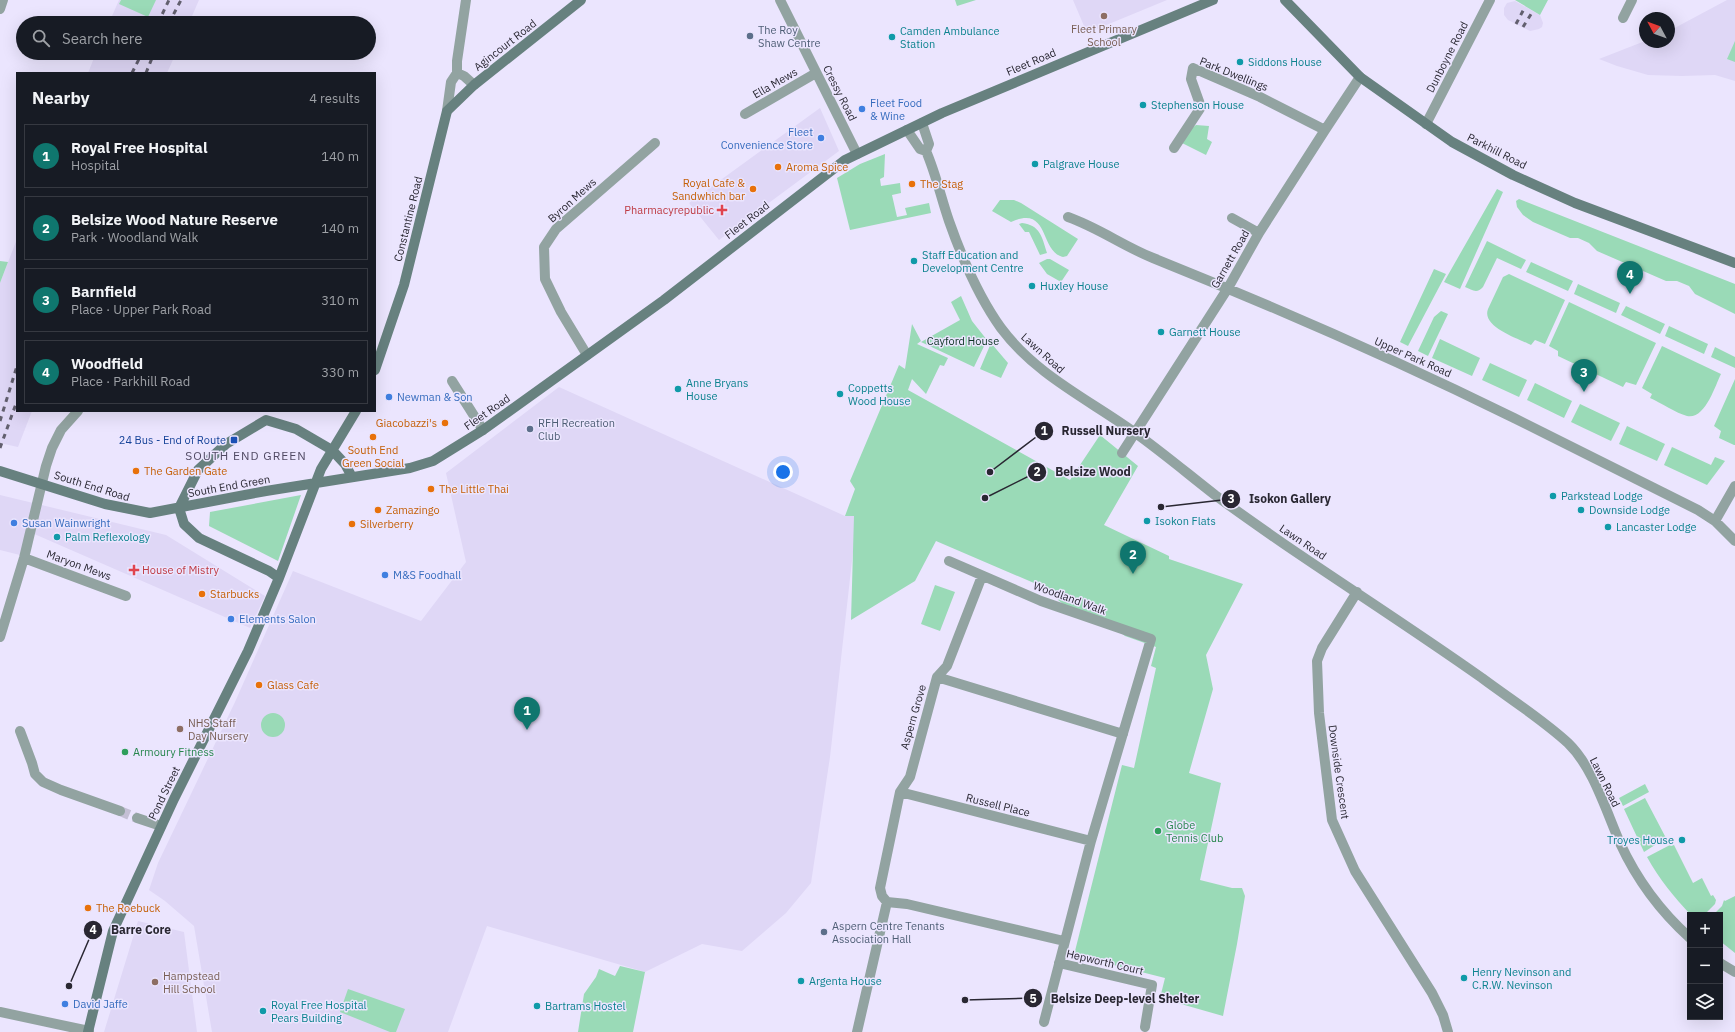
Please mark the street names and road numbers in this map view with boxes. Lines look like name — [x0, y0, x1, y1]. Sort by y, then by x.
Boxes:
street label: Agincourt Road — [471, 16, 539, 74]
street label: Dunboyne Road — [1423, 19, 1471, 95]
street label: Fleet Road — [1004, 45, 1058, 79]
street label: Park Dwellings — [1198, 54, 1270, 94]
street label: Cressy Road — [820, 63, 860, 123]
street label: Ella Mews — [750, 65, 800, 101]
street label: Parkhill Road — [1465, 130, 1529, 172]
street label: Constantine Road — [391, 175, 425, 263]
street label: Byron Mews — [545, 175, 599, 225]
street label: Fleet Road — [722, 198, 772, 242]
street label: Garnett Road — [1208, 227, 1252, 291]
street label: Lawn Road — [1018, 330, 1068, 376]
street label: Upper Park Road — [1372, 334, 1454, 380]
street label: Fleet Road — [461, 391, 513, 433]
street label: South End Road — [52, 468, 132, 504]
street label: South End Green — [187, 472, 271, 500]
street label: Lawn Road — [1277, 521, 1329, 563]
street label: Maryon Mews — [45, 547, 113, 583]
street label: Woodland Walk — [1032, 578, 1109, 618]
street label: Aspern Grove — [897, 683, 929, 751]
street label: Downside Crescent — [1325, 724, 1353, 820]
street label: Lawn Road — [1587, 755, 1623, 809]
street label: Pond Street — [145, 764, 183, 822]
street label: Russell Place — [965, 790, 1031, 820]
street label: Hepworth Court — [1065, 946, 1145, 978]

